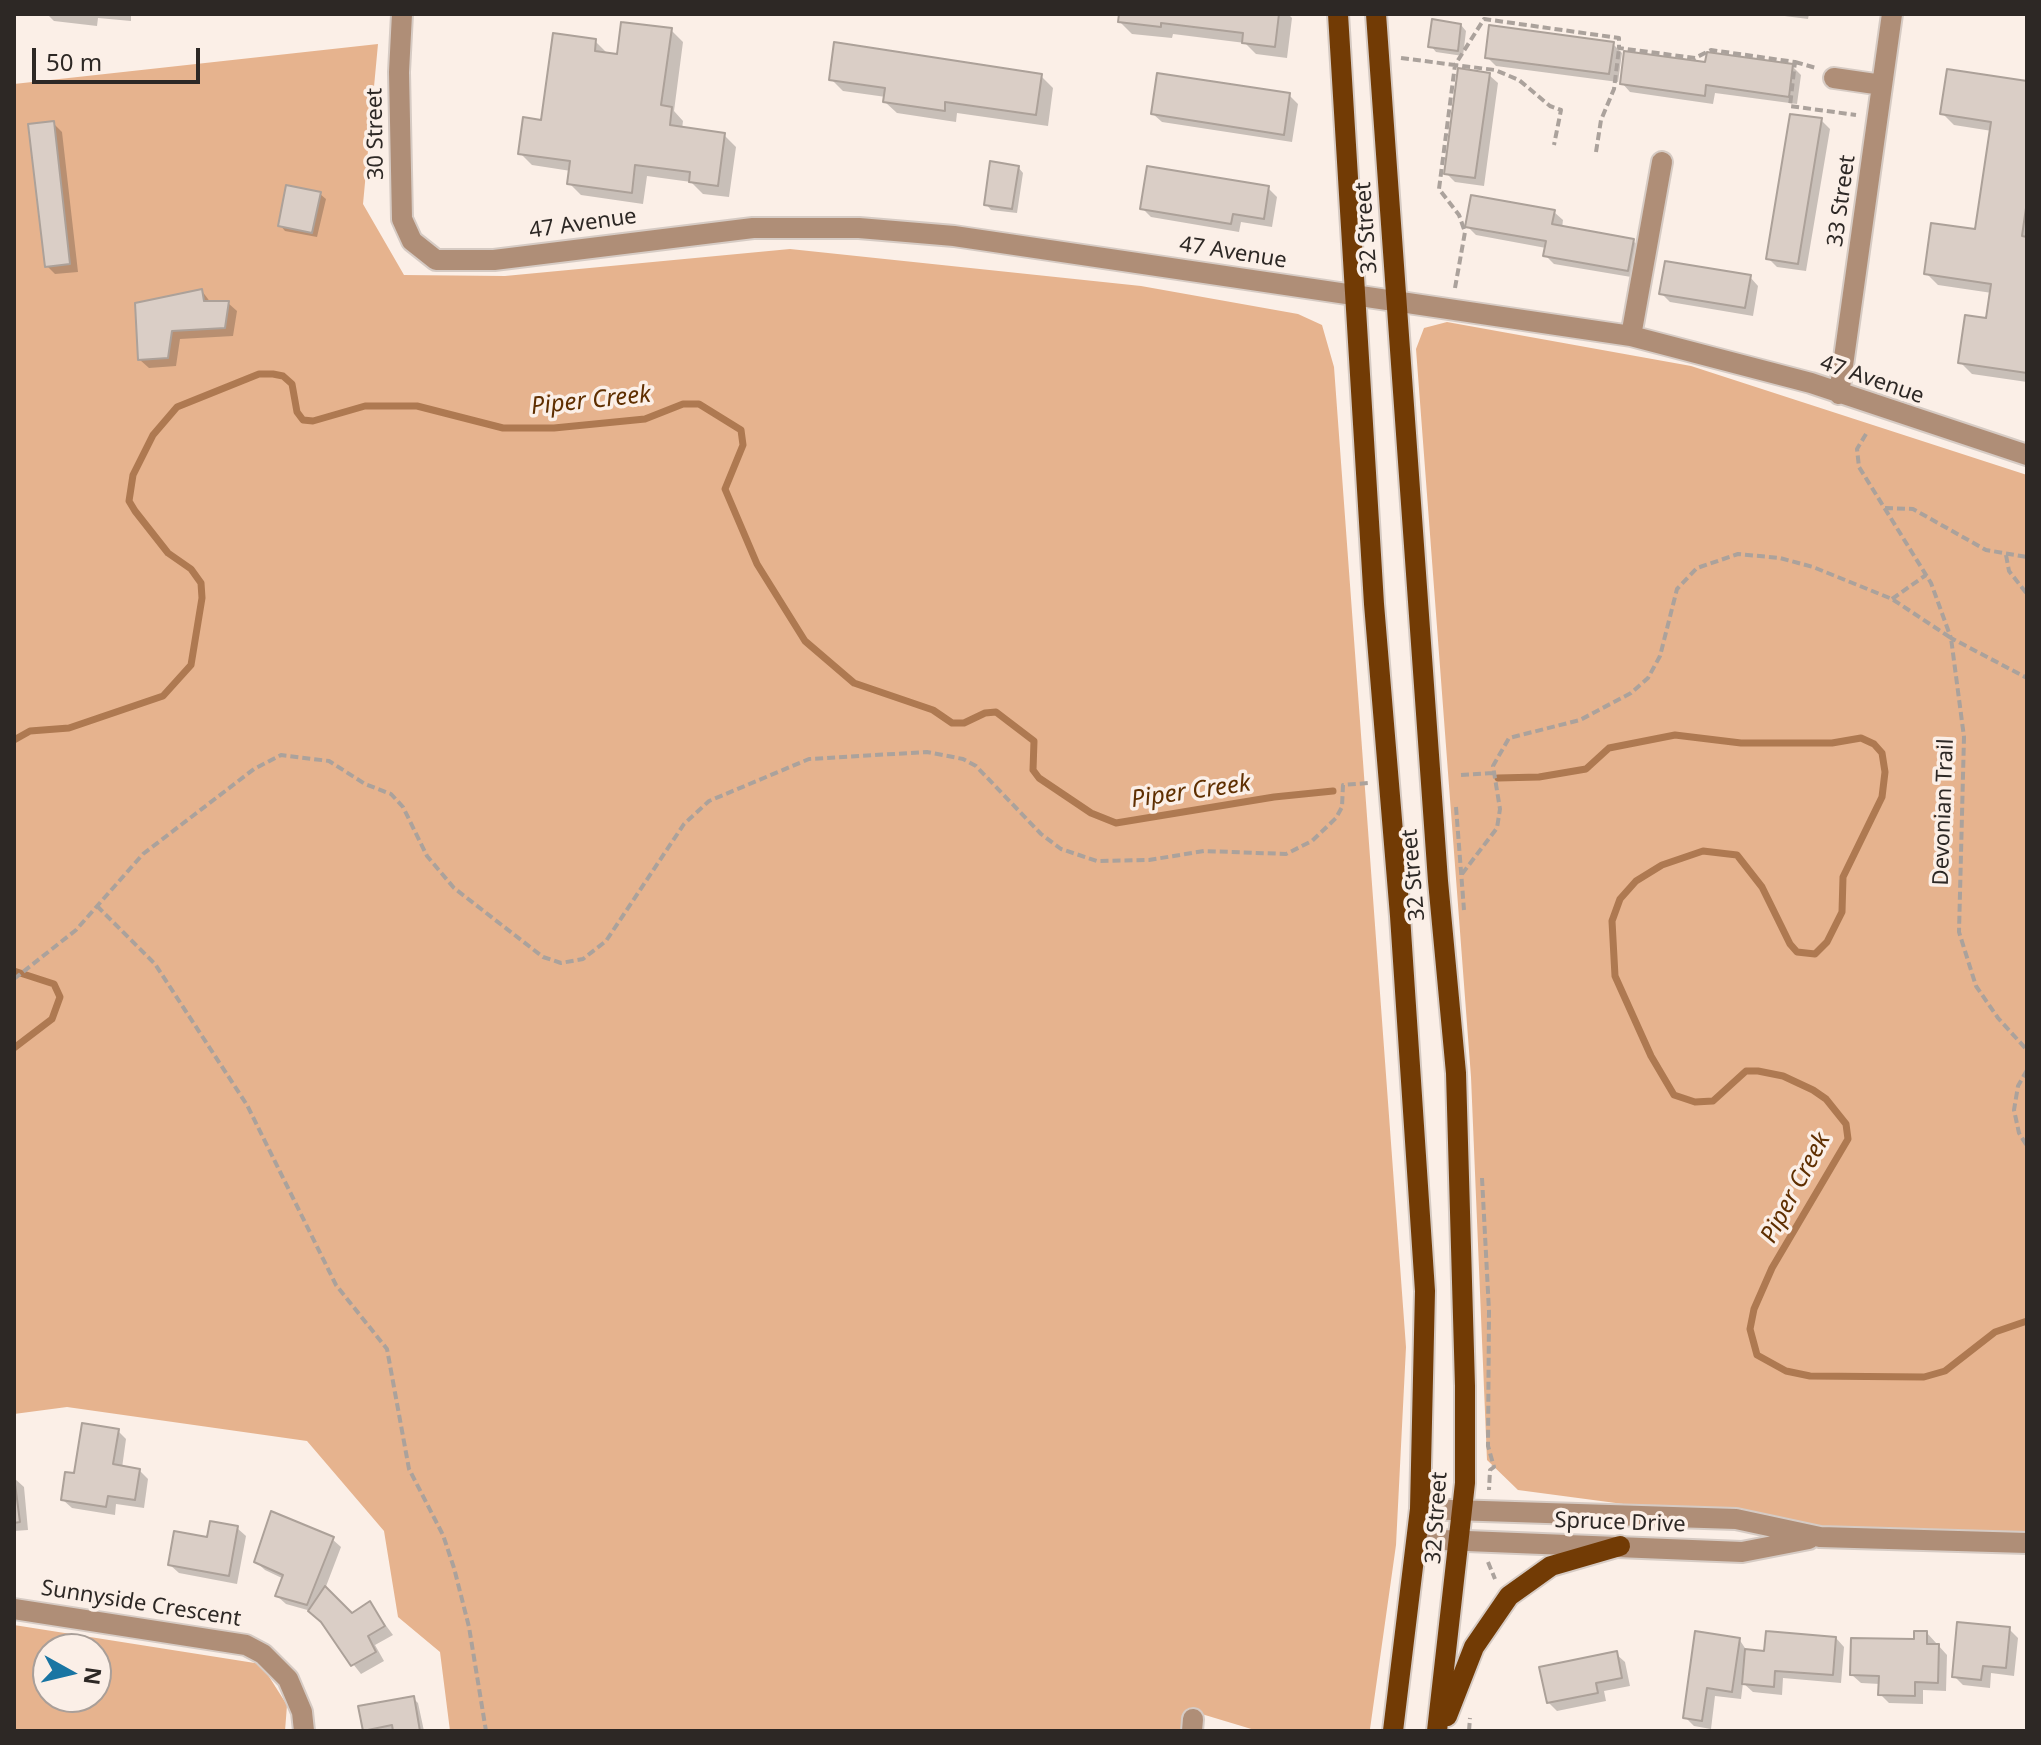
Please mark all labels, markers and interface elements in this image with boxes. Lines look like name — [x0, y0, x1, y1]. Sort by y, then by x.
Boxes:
scale bar — [36, 32, 204, 82]
text: 50 m — [46, 45, 102, 78]
street label: 30 Street — [362, 88, 390, 180]
street label: 33 Street — [1823, 153, 1861, 249]
street label: 32 Street — [1351, 181, 1383, 275]
street label: 47 Avenue — [528, 203, 638, 245]
street label: 47 Avenue — [1178, 232, 1288, 274]
street label: 47 Avenue — [1817, 350, 1927, 410]
water label: Piper Creek — [530, 380, 652, 422]
street label: Devonian Trail — [1928, 738, 1960, 886]
water label: Piper Creek — [1129, 769, 1253, 815]
street label: 32 Street — [1397, 828, 1431, 922]
water label: Piper Creek — [1755, 1128, 1837, 1248]
street label: 32 Street — [1421, 1471, 1453, 1565]
street label: Spruce Drive — [1554, 1508, 1686, 1538]
street label: Sunnyside Crescent — [39, 1575, 243, 1633]
north arrow — [32, 1633, 112, 1713]
text: N — [78, 1665, 110, 1687]

